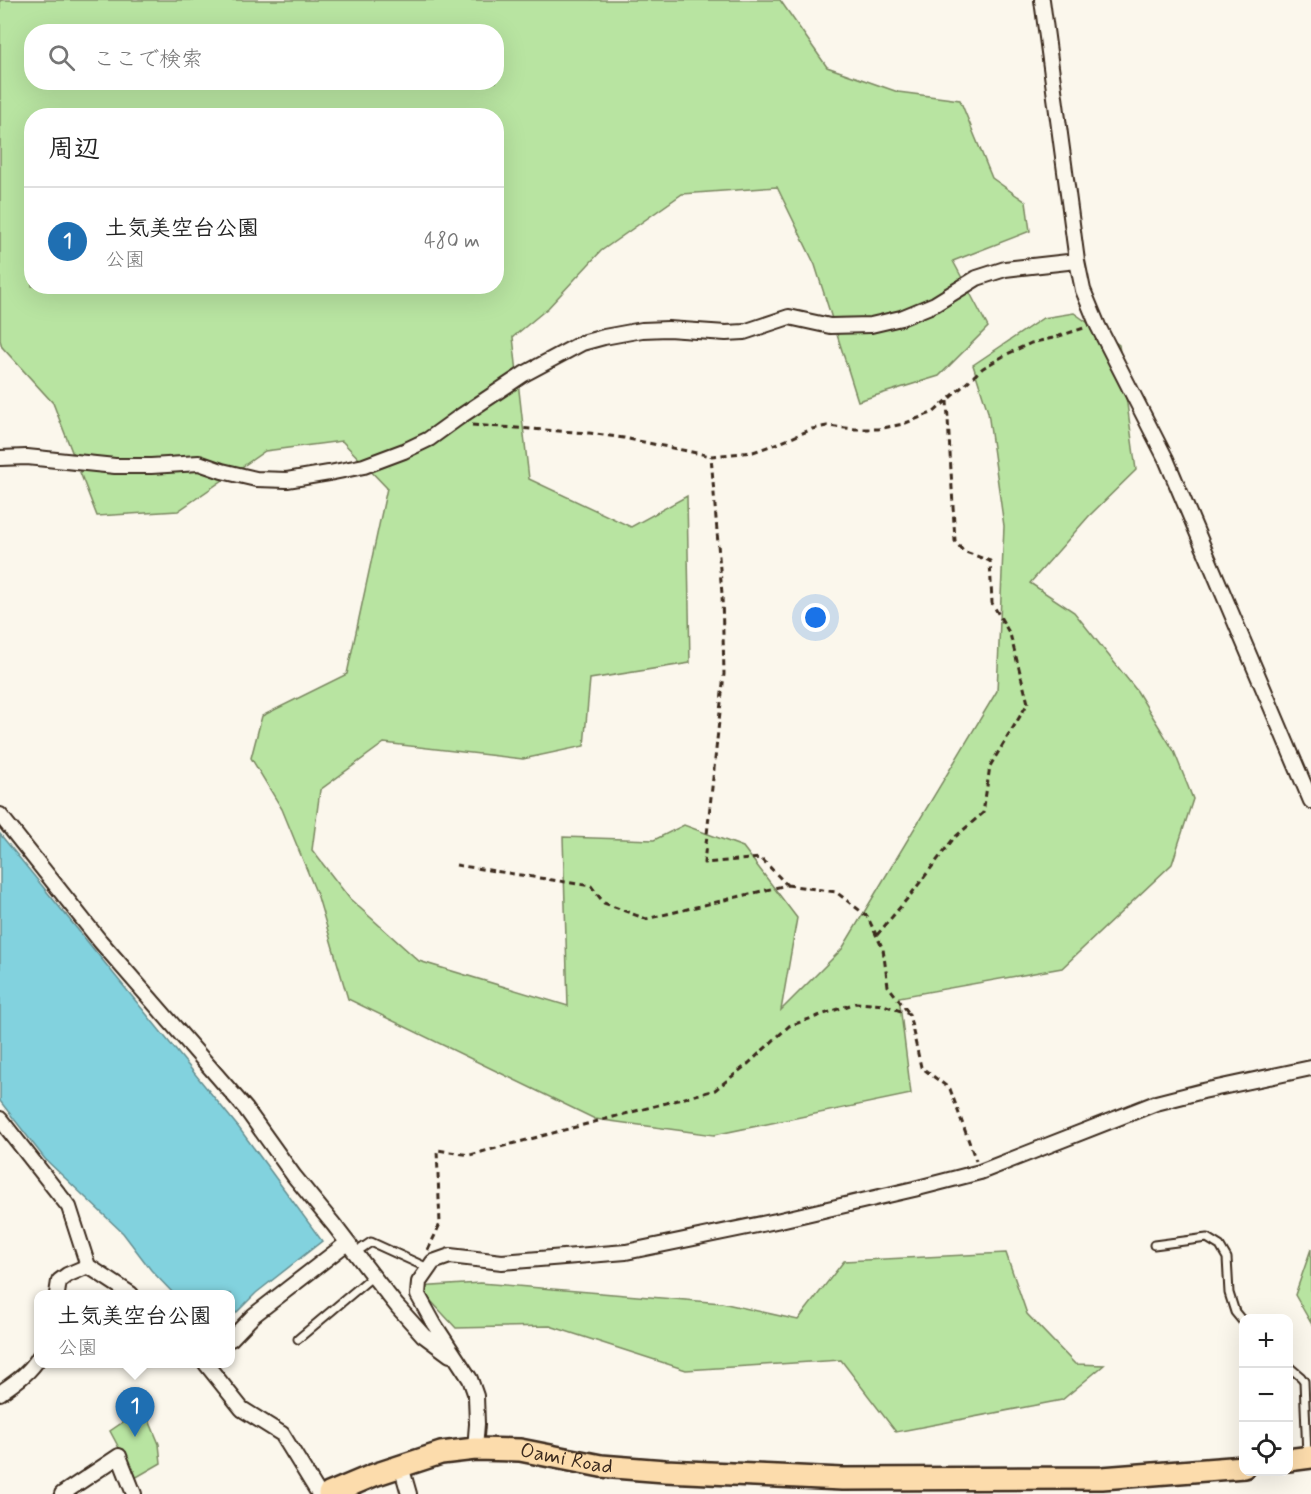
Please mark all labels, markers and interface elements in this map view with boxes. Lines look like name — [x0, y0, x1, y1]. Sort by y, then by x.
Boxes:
search box — [24, 24, 504, 90]
icon: search — [45, 41, 78, 74]
text: ここで検索 — [93, 46, 203, 74]
text: 周辺 — [48, 133, 100, 167]
text: 土気美空台公園 — [105, 215, 259, 243]
text: 1 — [63, 228, 72, 255]
text: 480 m — [424, 228, 480, 255]
text: 公園 — [105, 247, 145, 274]
your location — [801, 603, 830, 632]
popup — [34, 1290, 235, 1368]
text: 土気美空台公園 — [57, 1303, 212, 1331]
map controls — [1239, 1314, 1293, 1476]
button: + — [1239, 1314, 1293, 1368]
text: 公園 — [57, 1335, 97, 1362]
button: − — [1239, 1368, 1293, 1422]
pin: 1 — [116, 1388, 154, 1437]
button: locate — [1239, 1422, 1293, 1476]
street label: Oami Road — [518, 1436, 614, 1481]

